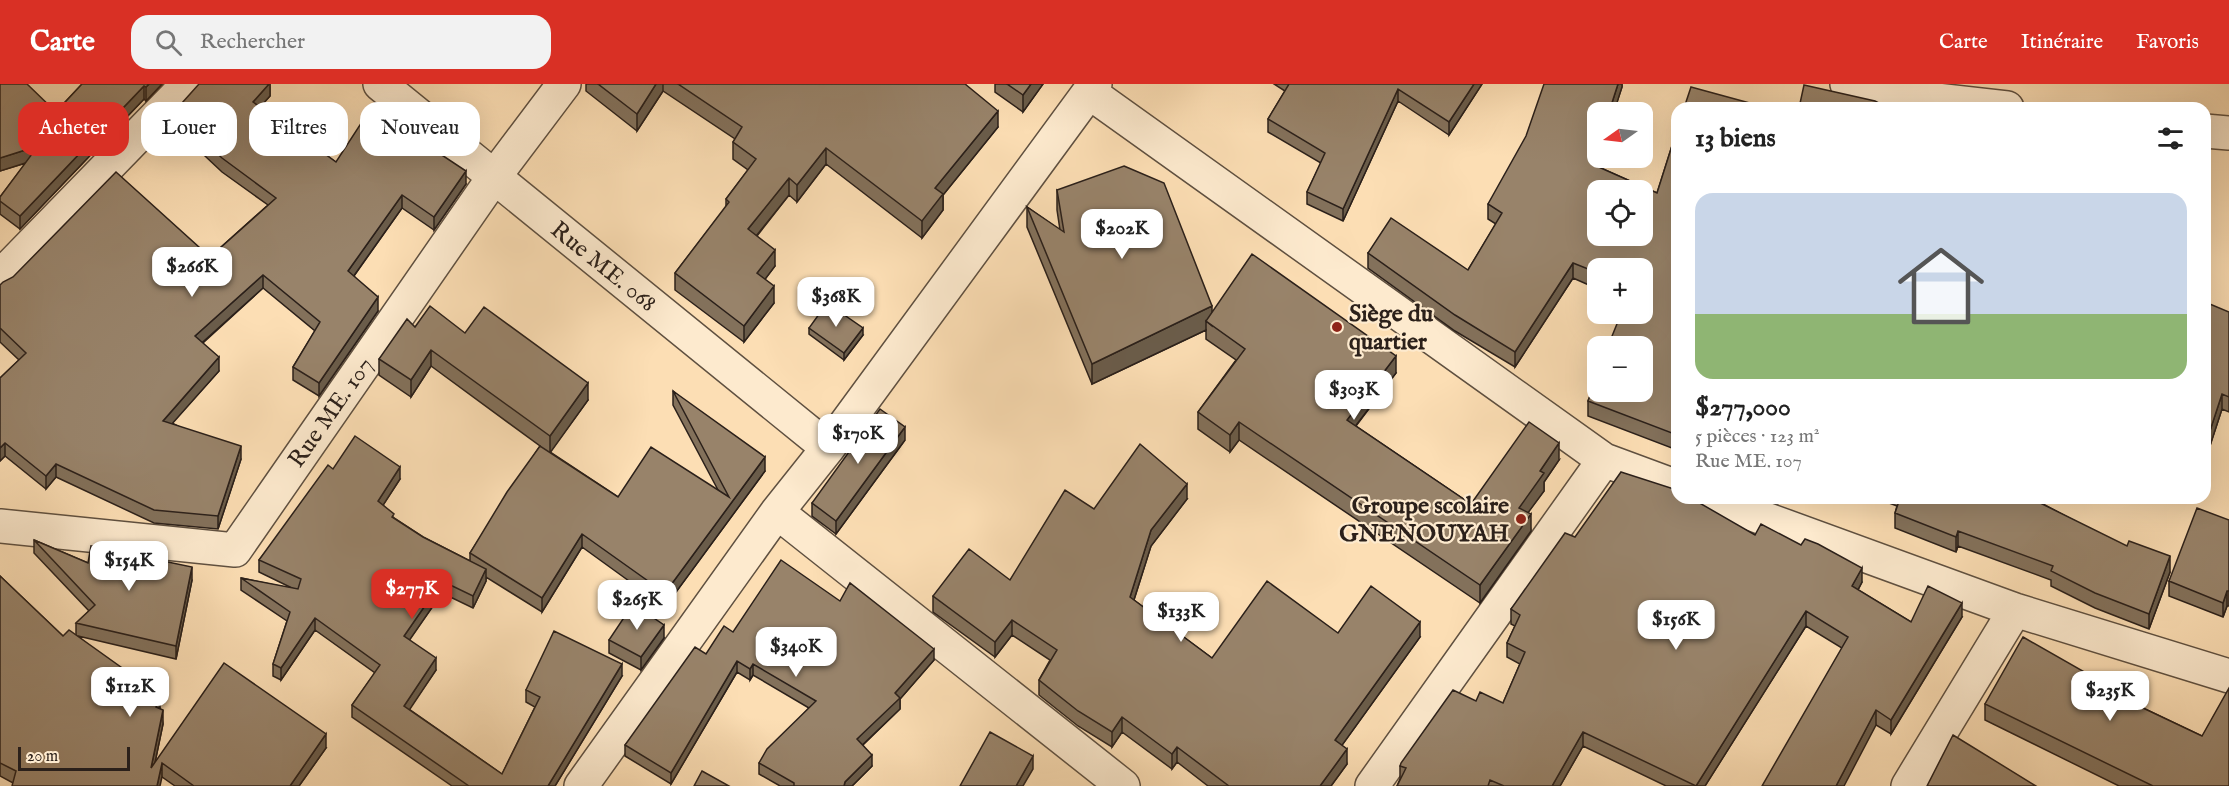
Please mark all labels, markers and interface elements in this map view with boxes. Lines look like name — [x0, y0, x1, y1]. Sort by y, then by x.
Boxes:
search box — [131, 15, 551, 69]
text: Carte — [30, 25, 95, 60]
icon: search — [152, 26, 185, 59]
text: Rechercher — [200, 28, 305, 56]
text: Carte — [1939, 29, 1988, 56]
text: Itinéraire — [2021, 29, 2103, 56]
text: Favoris — [2136, 29, 2199, 56]
chip: Acheter — [18, 102, 129, 156]
chip: Louer — [141, 102, 237, 156]
chip: Filtres — [249, 102, 348, 156]
chip: Nouveau — [360, 102, 480, 156]
north arrow — [1587, 102, 1653, 168]
map controls — [1587, 102, 1653, 402]
text: 13 biens — [1695, 122, 1776, 155]
icon: filters — [2154, 122, 2187, 155]
button: locate — [1587, 180, 1653, 246]
pin: $202K — [1080, 209, 1164, 260]
street label: Rue ME. 068 — [544, 215, 662, 319]
text: $202K — [1095, 216, 1149, 241]
icon: home — [1887, 232, 1995, 340]
pin: $266K — [150, 247, 234, 298]
text: $266K — [166, 254, 218, 279]
button: + — [1587, 258, 1653, 324]
pin: $368K — [794, 277, 878, 328]
text: $368K — [811, 284, 861, 309]
place label: Siège du quartier — [1349, 299, 1434, 358]
marker: Siège du quartier — [1330, 320, 1344, 334]
button: − — [1587, 336, 1653, 402]
street label: Rue ME. 107 — [282, 351, 381, 474]
pin: $303K — [1312, 370, 1396, 421]
text: $303K — [1329, 377, 1379, 402]
text: $277,000 — [1695, 391, 1791, 424]
pin: $170K — [816, 414, 900, 465]
text: $170K — [832, 421, 884, 446]
text: 5 pièces · 123 m² — [1695, 424, 1819, 449]
text: Rue ME. 107 — [1695, 449, 1802, 474]
place label: Groupe scolaire GNENOUYAH — [1339, 491, 1509, 550]
marker: Groupe scolaire GNENOUYAH — [1514, 512, 1528, 526]
pin: $154K — [87, 541, 171, 592]
text: $154K — [104, 548, 154, 573]
pin: $277K — [370, 569, 454, 620]
text: $277K — [385, 576, 439, 601]
pin: $265K — [595, 580, 679, 631]
text: $265K — [612, 587, 662, 612]
pin: $133K — [1139, 592, 1223, 643]
text: $133K — [1157, 599, 1205, 624]
pin: $156K — [1634, 600, 1718, 651]
text: $156K — [1652, 607, 1700, 632]
pin: $340K — [754, 627, 838, 678]
text: $340K — [770, 634, 822, 659]
pin: $112K — [88, 667, 172, 718]
pin: $235K — [2068, 671, 2152, 722]
text: $112K — [105, 674, 155, 699]
text: $235K — [2085, 678, 2135, 703]
scale bar — [18, 744, 130, 772]
text: 20 m — [27, 747, 58, 767]

